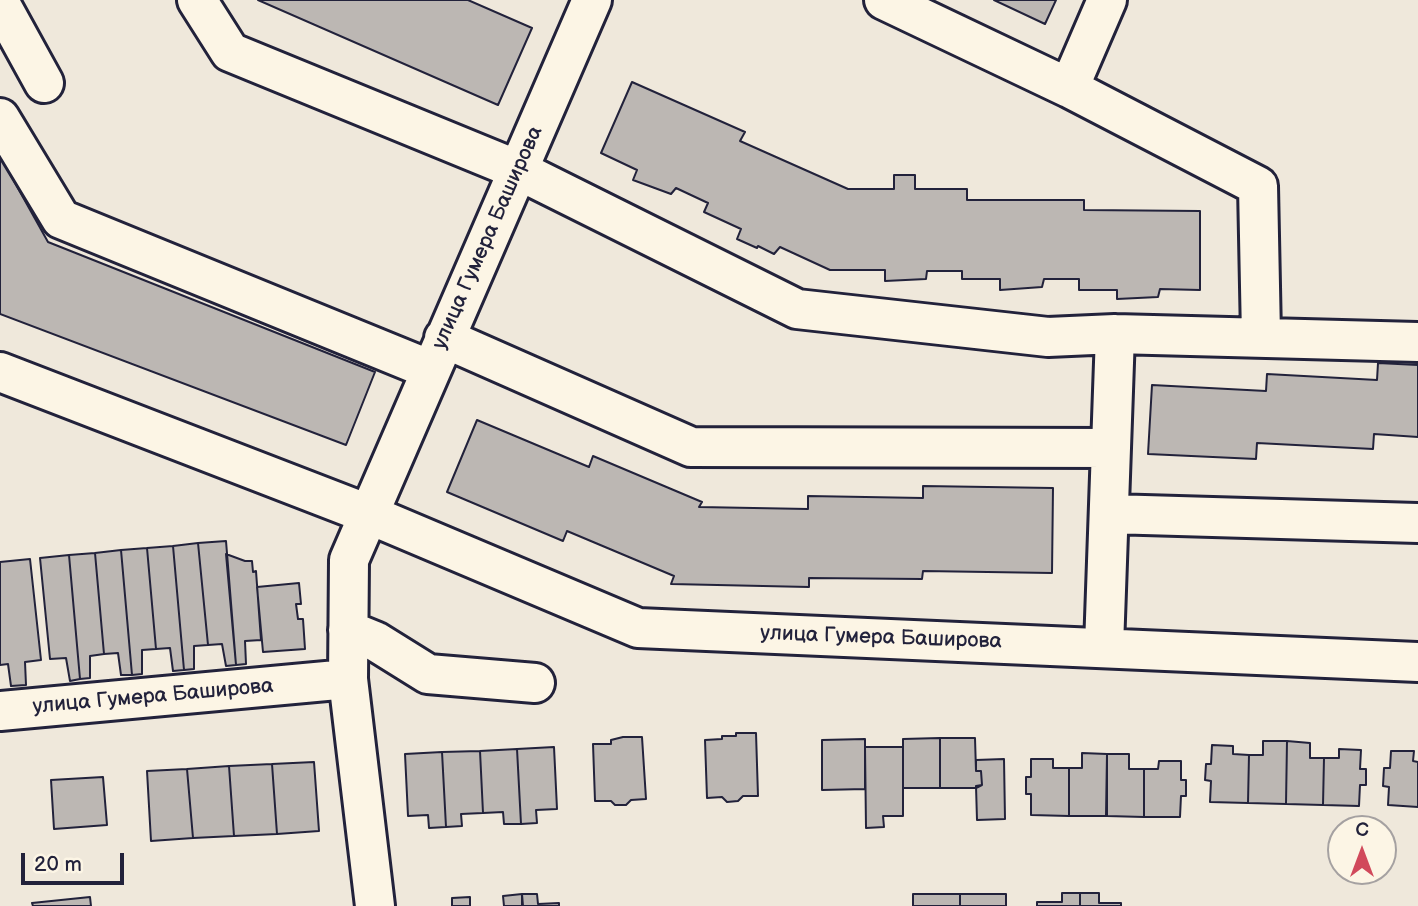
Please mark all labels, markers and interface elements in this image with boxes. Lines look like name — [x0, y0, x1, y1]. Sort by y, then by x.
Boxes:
street label: улица Гумера Баширова — [427, 123, 549, 353]
street label: улица Гумера Баширова — [760, 621, 1002, 655]
street label: улица Гумера Баширова — [32, 674, 274, 720]
north arrow — [1327, 815, 1397, 885]
text: С — [1355, 819, 1369, 842]
scale bar — [24, 839, 128, 883]
text: 20 m — [34, 852, 82, 877]

